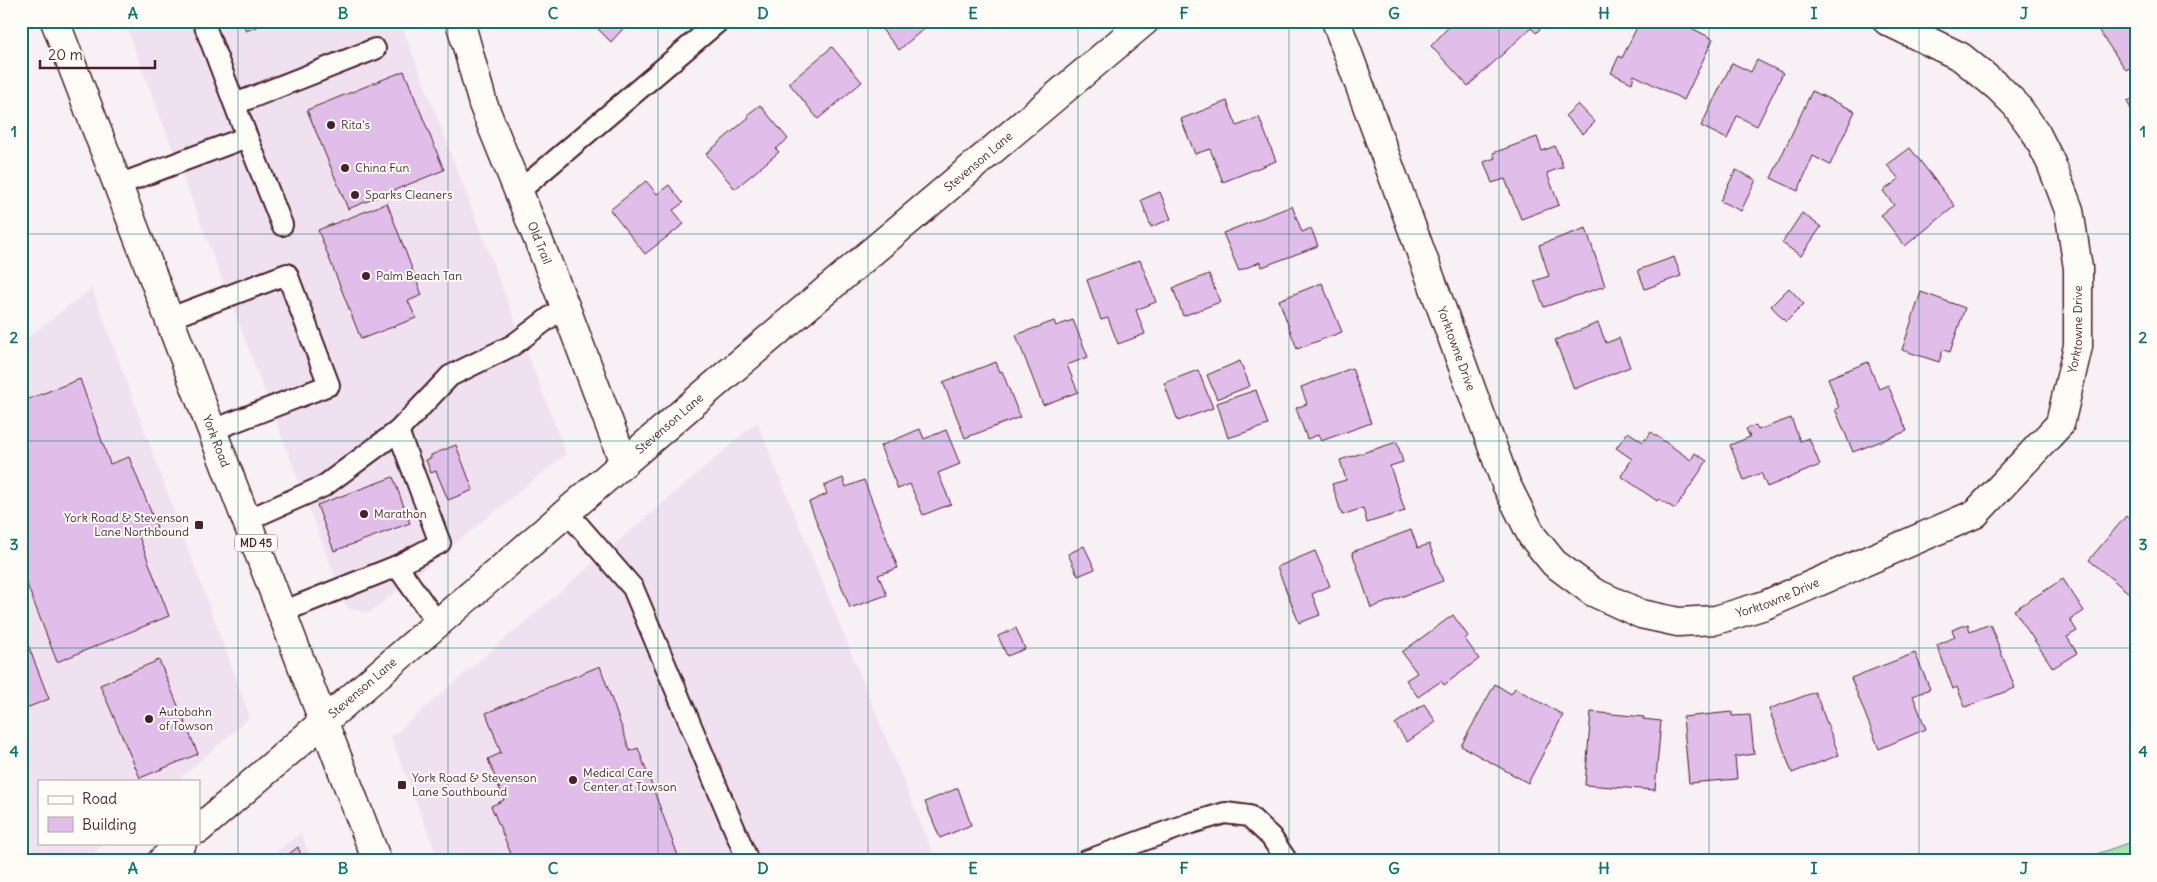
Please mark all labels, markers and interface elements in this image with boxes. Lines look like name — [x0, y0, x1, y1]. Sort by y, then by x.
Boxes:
text: A — [128, 3, 138, 23]
text: B — [338, 3, 349, 23]
text: C — [548, 3, 559, 23]
text: D — [757, 3, 769, 23]
text: E — [968, 3, 978, 23]
text: F — [1179, 3, 1189, 23]
text: G — [1388, 3, 1400, 23]
text: H — [1598, 3, 1610, 23]
text: I — [1811, 3, 1818, 23]
text: J — [2020, 3, 2029, 23]
scale bar — [40, 38, 155, 70]
text: 20 m — [48, 45, 83, 64]
place label: Rita's — [341, 117, 370, 132]
marker: Rita's — [325, 119, 337, 131]
text: 1 — [11, 121, 17, 141]
text: 1 — [2140, 121, 2146, 141]
street label: Stevenson Lane — [941, 128, 1015, 194]
place label: China Fun — [355, 160, 410, 175]
marker: China Fun — [339, 162, 351, 174]
place label: Sparks Cleaners — [365, 187, 452, 202]
marker: Sparks Cleaners — [349, 189, 361, 201]
street label: Old Trail — [525, 219, 555, 266]
place label: Palm Beach Tan — [376, 268, 462, 283]
marker: Palm Beach Tan — [360, 270, 372, 282]
street label: Yorktowne Drive — [2064, 285, 2085, 375]
street label: Yorktowne Drive — [1434, 304, 1479, 393]
text: 2 — [10, 327, 19, 347]
text: 2 — [2139, 327, 2148, 347]
street label: Stevenson Lane — [632, 390, 706, 457]
street label: York Road — [200, 413, 233, 469]
place label: Marathon — [374, 506, 427, 521]
marker: Marathon — [358, 508, 370, 520]
place label: York Road & Stevenson Lane Northbound — [64, 510, 189, 539]
marker: York Road & Stevenson Lane Northbound — [193, 519, 205, 531]
text: 3 — [9, 534, 19, 554]
road number: MD 45 — [235, 534, 277, 552]
text: 3 — [2138, 534, 2148, 554]
street label: Yorktowne Drive — [1734, 574, 1822, 620]
street label: Stevenson Lane — [325, 654, 399, 721]
place label: Autobahn of Towson — [159, 704, 213, 733]
marker: Autobahn of Towson — [143, 713, 155, 725]
text: 4 — [9, 741, 19, 761]
text: 4 — [2138, 741, 2148, 761]
place label: Medical Care Center at Towson — [583, 765, 677, 794]
place label: York Road & Stevenson Lane Southbound — [412, 770, 537, 799]
marker: Medical Care Center at Towson — [567, 774, 579, 786]
marker: York Road & Stevenson Lane Southbound — [396, 779, 408, 791]
legend — [38, 780, 200, 844]
text: Road — [82, 789, 117, 808]
text: Building — [82, 815, 137, 834]
text: A — [128, 858, 138, 878]
text: B — [338, 858, 349, 878]
text: C — [548, 858, 559, 878]
text: D — [757, 858, 769, 878]
text: E — [968, 858, 978, 878]
text: F — [1179, 858, 1189, 878]
text: G — [1388, 858, 1400, 878]
text: H — [1598, 858, 1610, 878]
text: I — [1811, 858, 1818, 878]
text: J — [2020, 858, 2029, 878]

